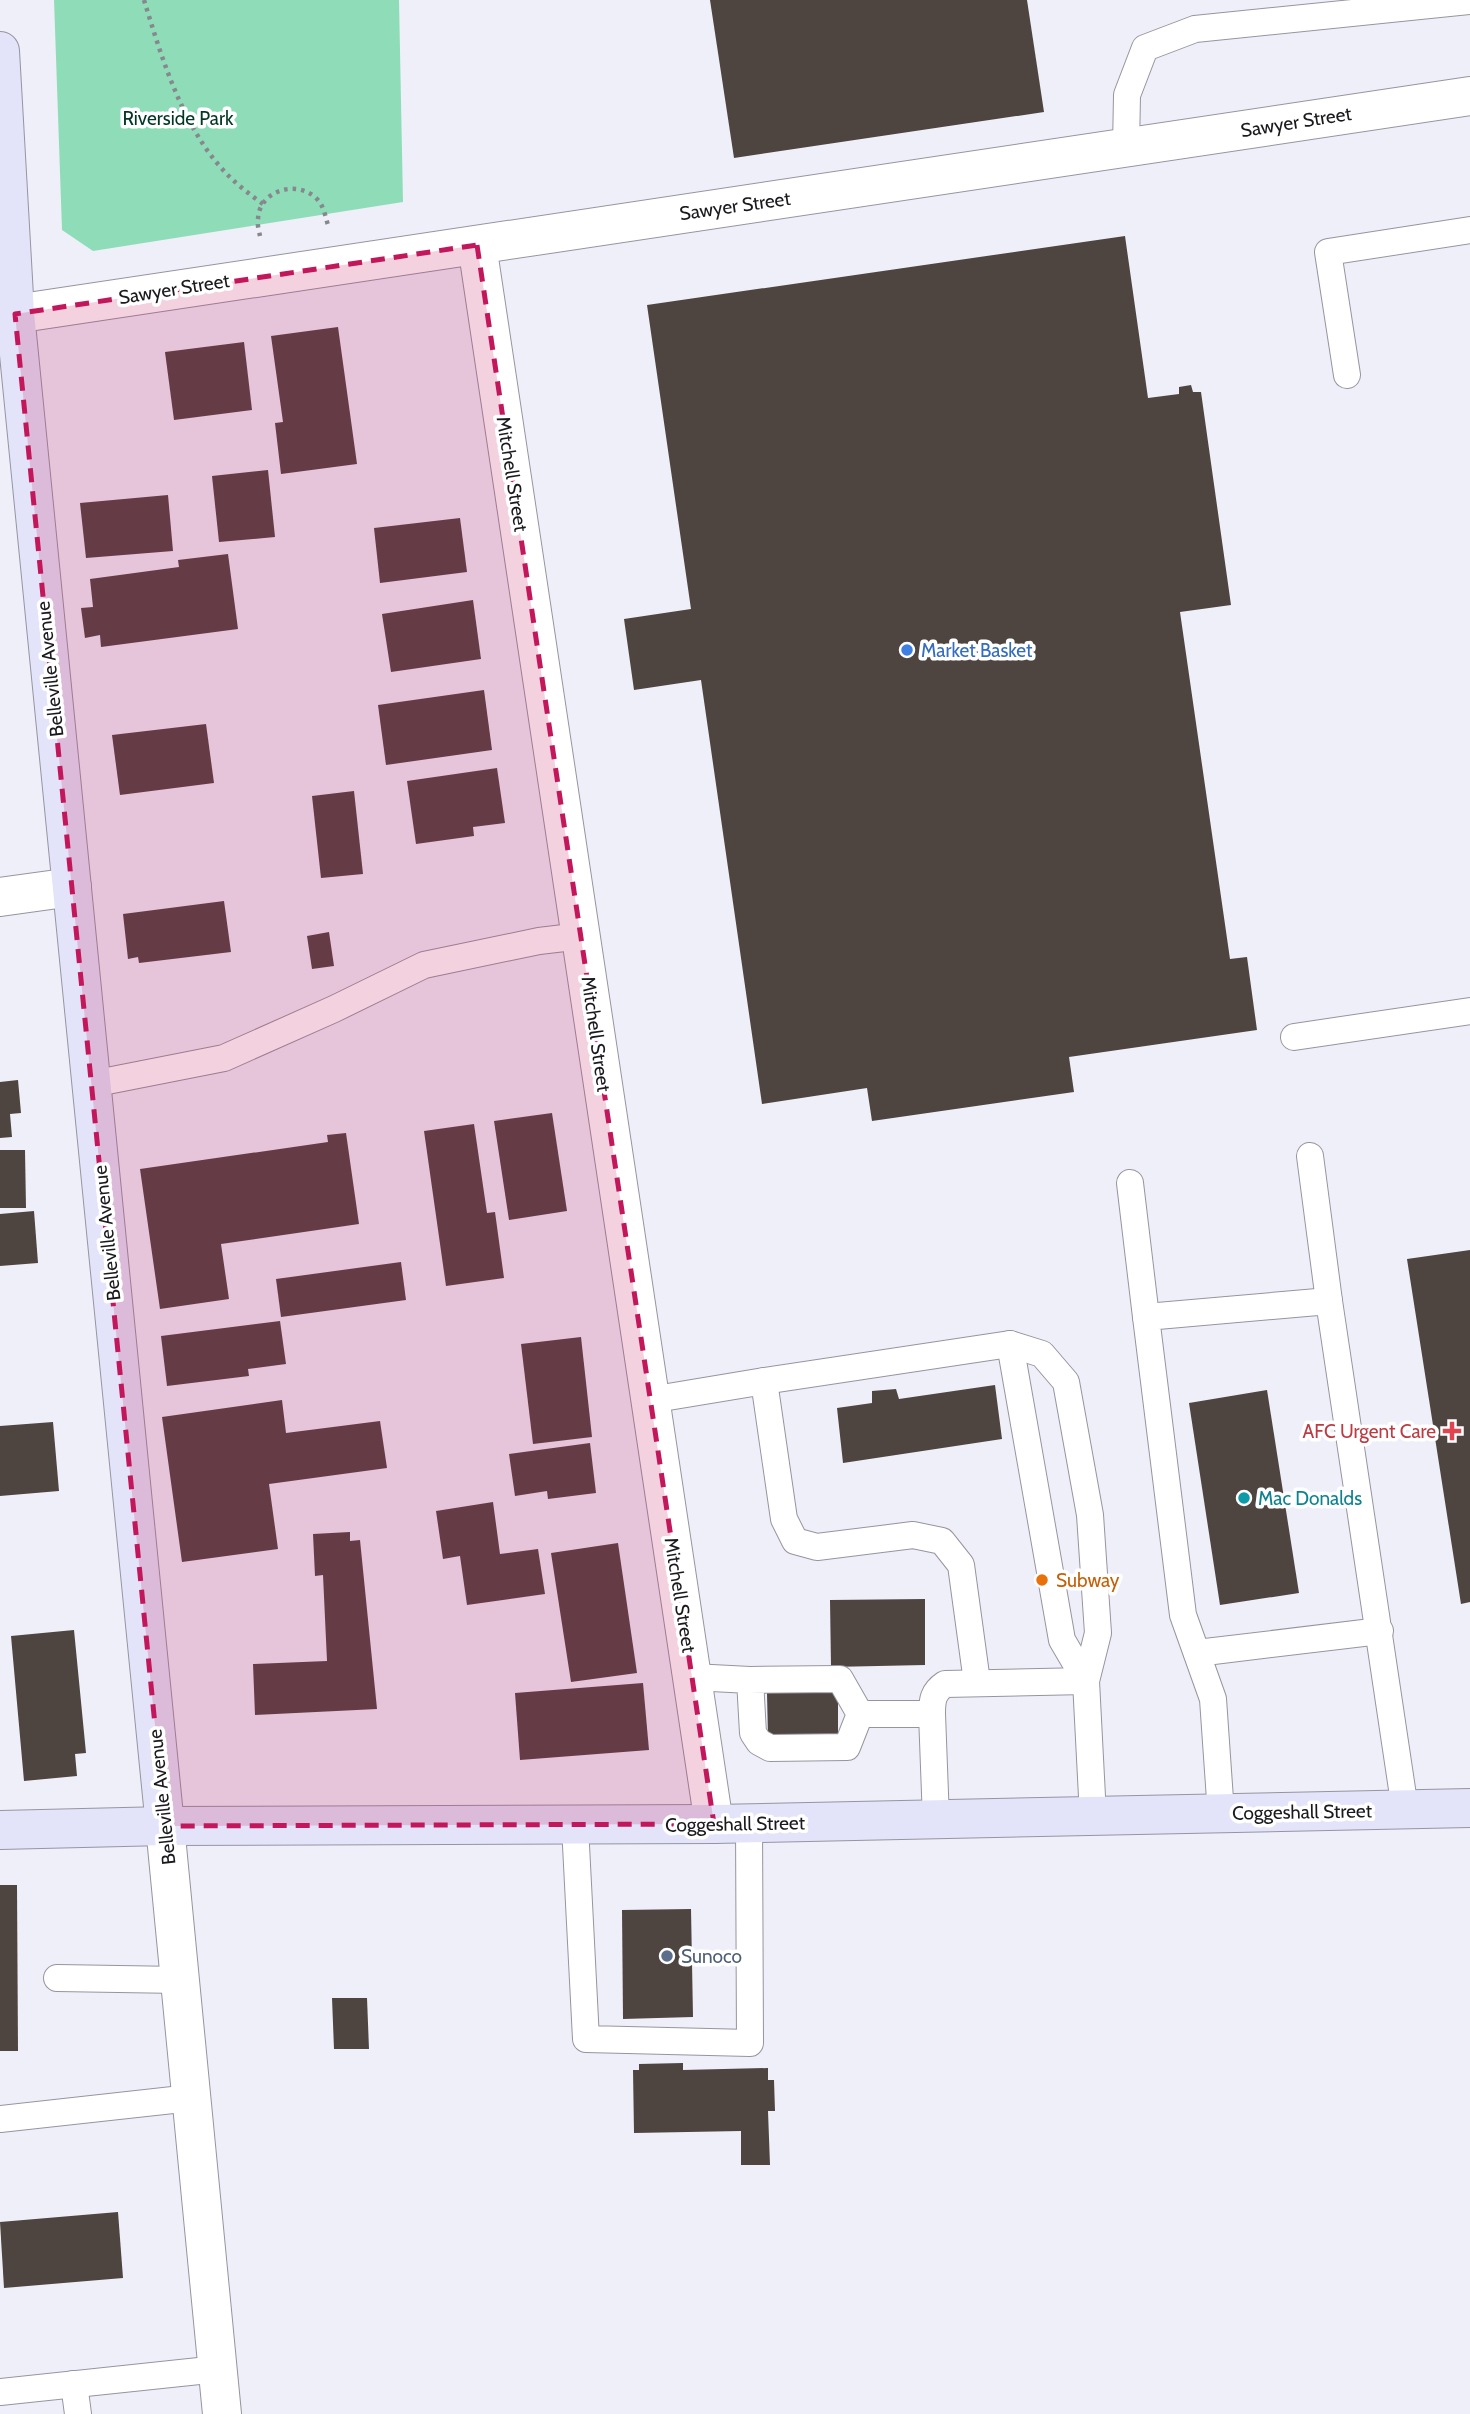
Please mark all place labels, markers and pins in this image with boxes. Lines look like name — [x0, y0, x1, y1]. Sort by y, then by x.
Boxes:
place label: Market Basket — [921, 639, 1033, 662]
marker: Market Basket — [899, 642, 915, 658]
place label: AFC Urgent Care — [1303, 1420, 1436, 1443]
marker: AFC Urgent Care — [1442, 1421, 1462, 1441]
place label: Mac Donalds — [1258, 1487, 1362, 1510]
marker: Mac Donalds — [1236, 1490, 1252, 1506]
place label: Subway — [1056, 1569, 1120, 1592]
marker: Subway — [1034, 1572, 1050, 1588]
place label: Sunoco — [681, 1945, 742, 1968]
marker: Sunoco — [659, 1948, 675, 1964]

